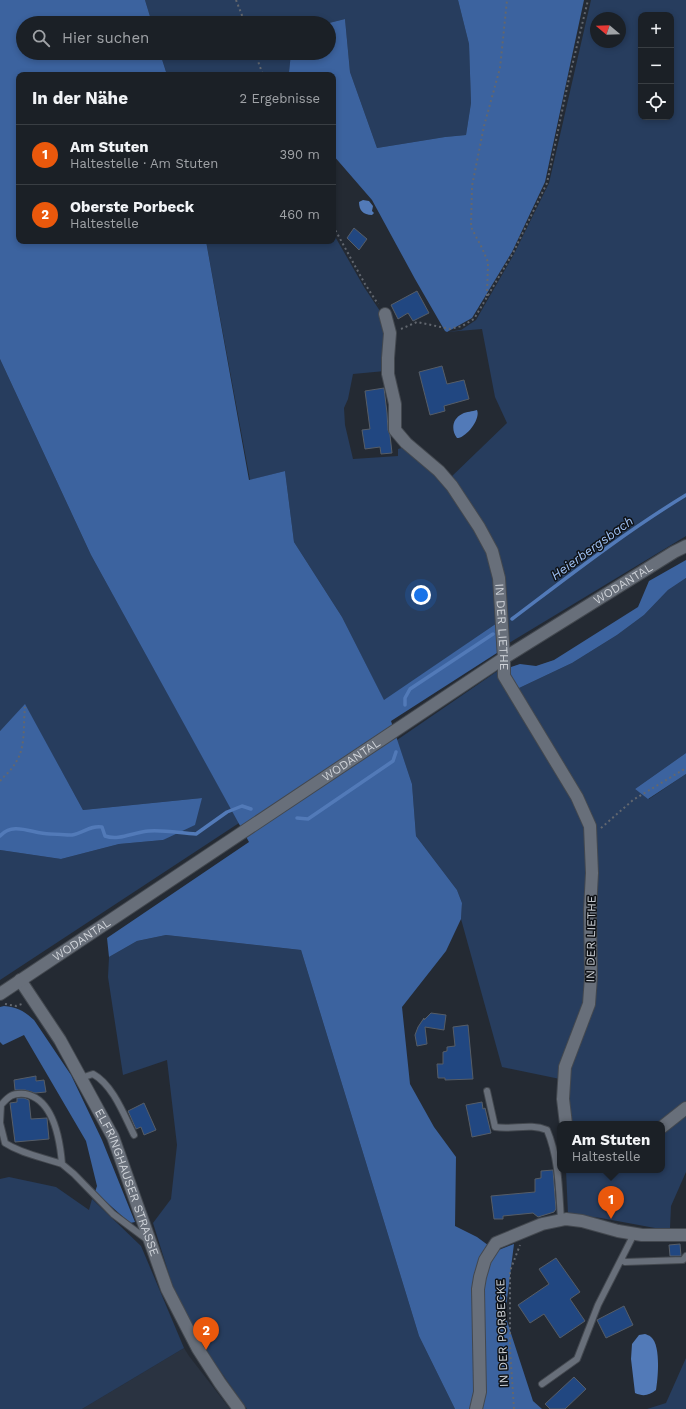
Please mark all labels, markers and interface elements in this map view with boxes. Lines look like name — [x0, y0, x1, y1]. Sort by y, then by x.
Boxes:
north arrow — [590, 12, 626, 48]
map controls — [638, 12, 674, 120]
button: + — [638, 12, 674, 48]
search box — [16, 16, 336, 60]
icon: search — [30, 27, 52, 49]
text: Hier suchen — [62, 29, 149, 47]
button: − — [638, 48, 674, 84]
button: locate — [638, 84, 674, 120]
text: In der Nähe — [32, 88, 128, 108]
text: 2 Ergebnisse — [239, 91, 320, 106]
text: Am Stuten — [70, 138, 149, 156]
text: 1 — [42, 147, 48, 162]
text: 390 m — [279, 147, 320, 162]
text: Haltestelle · Am Stuten — [70, 156, 218, 171]
text: Oberste Porbeck — [70, 198, 194, 216]
text: 2 — [41, 207, 49, 222]
text: 460 m — [279, 207, 320, 222]
text: Haltestelle — [70, 216, 139, 231]
water label: Heierbergsbach — [548, 513, 636, 583]
street label: WODANTAL — [591, 560, 655, 607]
street label: IN DER LIETHE — [492, 583, 511, 671]
your location — [411, 585, 431, 605]
street label: WODANTAL — [319, 736, 383, 784]
street label: IN DER LIETHE — [583, 895, 599, 983]
street label: WODANTAL — [50, 915, 113, 964]
street label: ELFRINGHAUSER STRASSE — [92, 1106, 162, 1258]
popup — [557, 1121, 665, 1173]
text: Am Stuten — [572, 1131, 650, 1149]
text: Haltestelle — [572, 1149, 640, 1164]
pin: 1 — [598, 1186, 624, 1219]
street label: IN DER PORBECKE — [493, 1278, 511, 1387]
pin: 2 — [193, 1317, 219, 1350]

